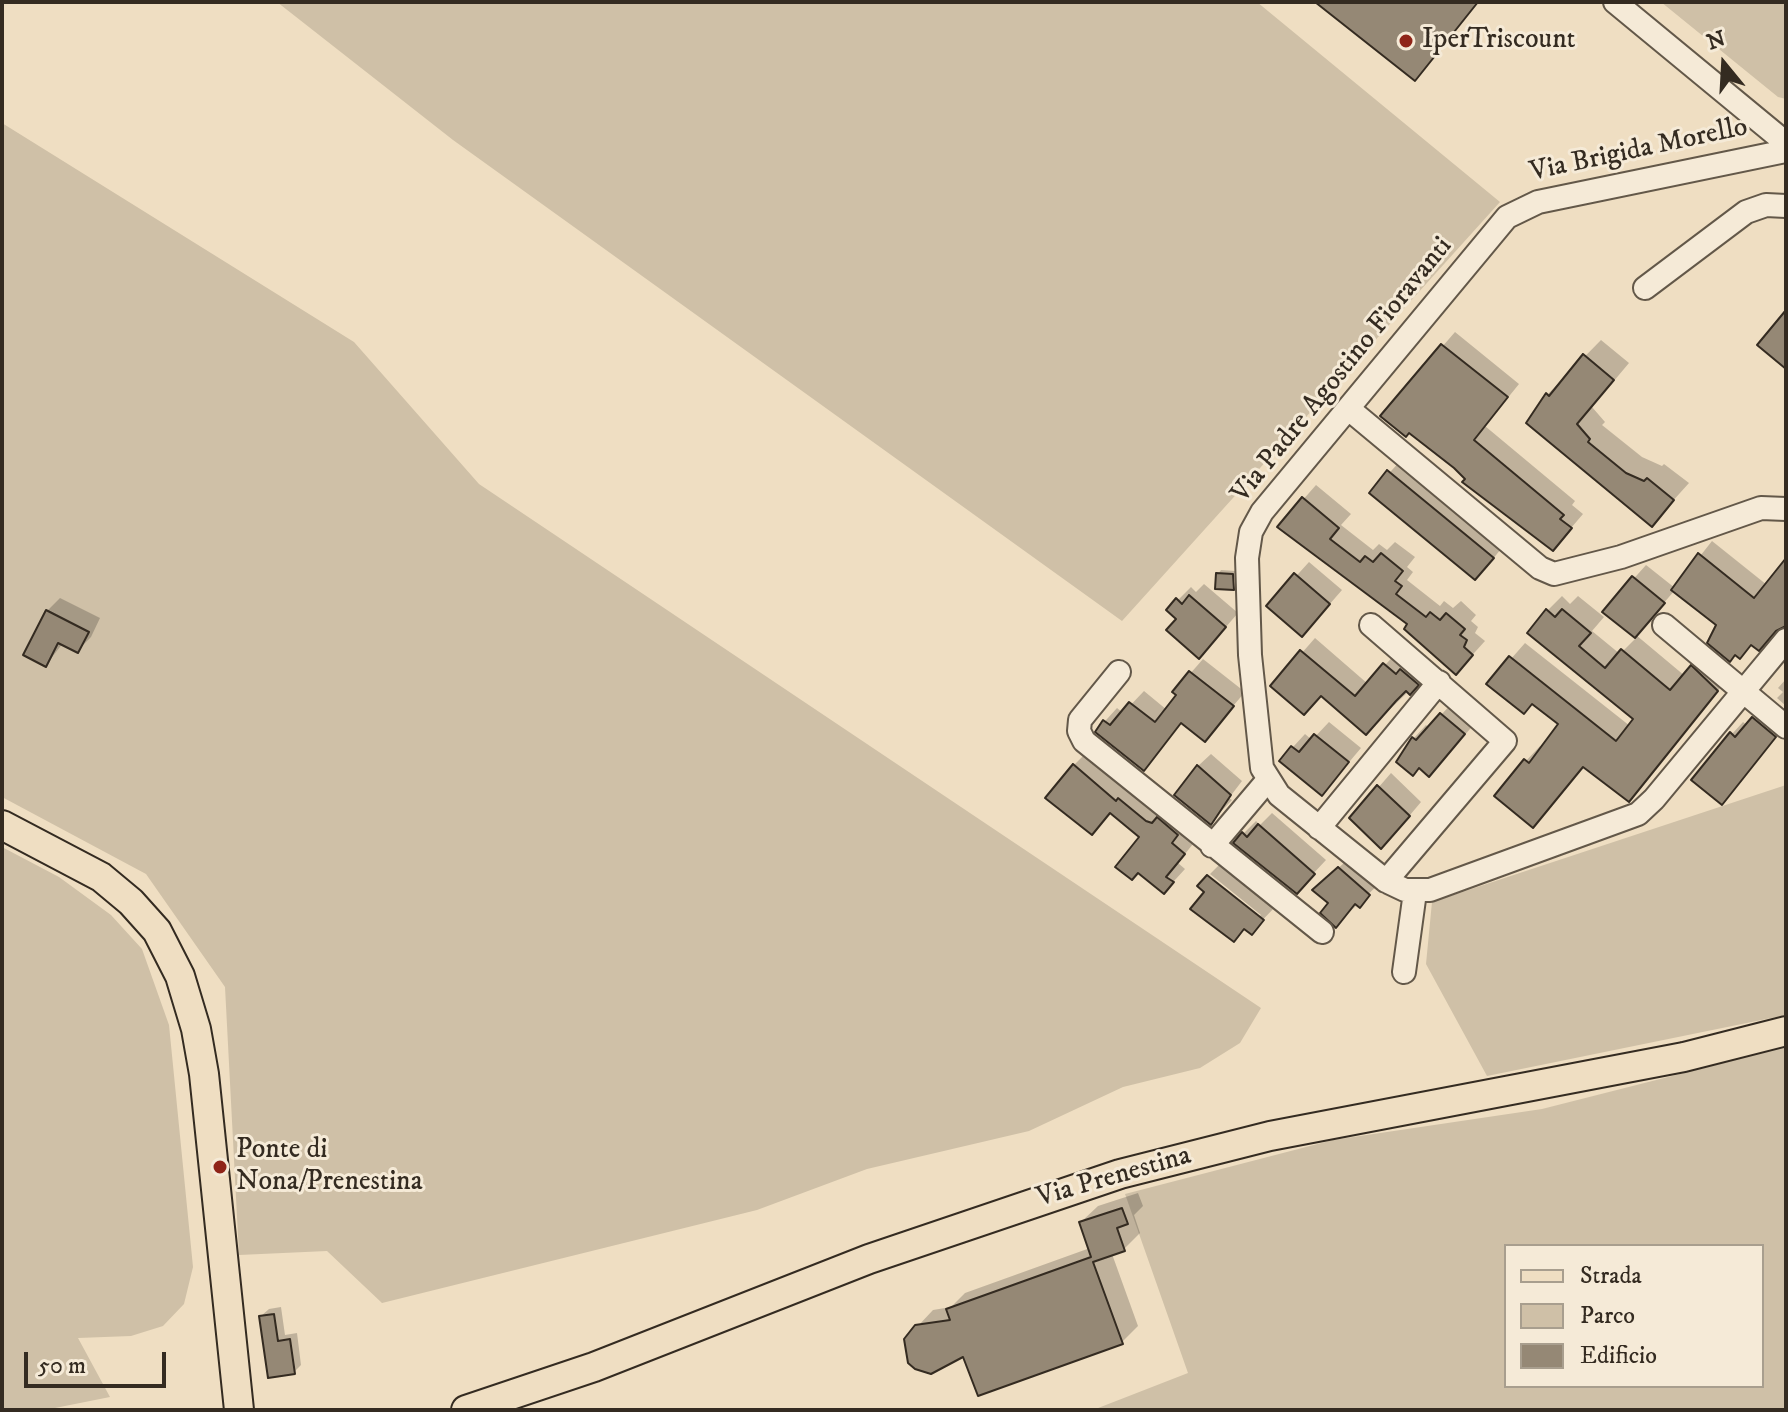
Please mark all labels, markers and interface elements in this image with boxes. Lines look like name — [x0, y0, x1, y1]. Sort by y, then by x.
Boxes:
place label: IperTriscount — [1422, 24, 1576, 58]
north arrow — [1684, 24, 1764, 104]
text: N — [1704, 25, 1729, 56]
marker: IperTriscount — [1397, 32, 1415, 50]
street label: Via Brigida Morello — [1527, 112, 1751, 190]
street label: Via Padre Agostino Fioravanti — [1225, 231, 1461, 511]
place label: Ponte di Nona/Prenestina — [236, 1134, 423, 1200]
street label: Via Prenestina — [1033, 1140, 1195, 1216]
marker: Ponte di Nona/Prenestina — [211, 1158, 229, 1176]
legend — [1504, 1244, 1764, 1388]
text: Strada — [1580, 1261, 1642, 1291]
text: Parco — [1580, 1301, 1635, 1331]
scale bar — [28, 1336, 170, 1386]
text: Edificio — [1580, 1341, 1657, 1371]
text: 50 m — [38, 1351, 86, 1381]

